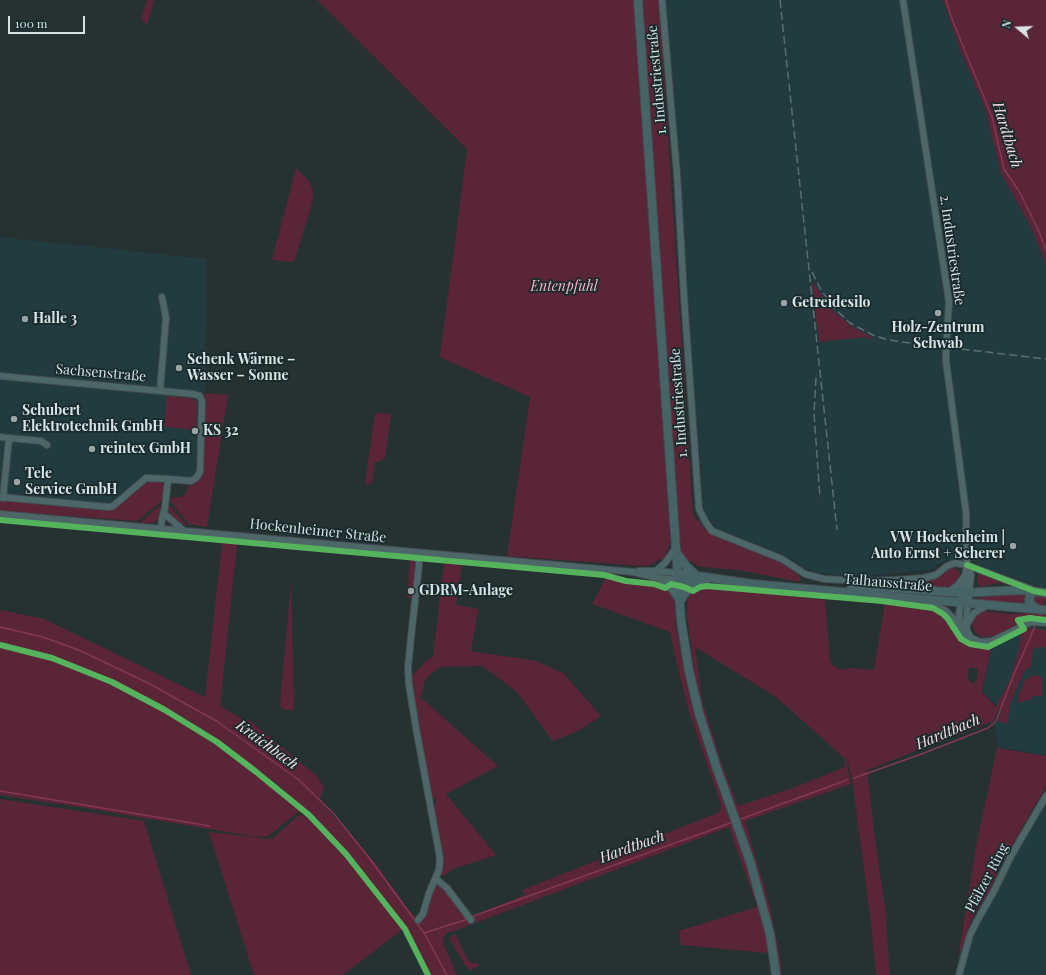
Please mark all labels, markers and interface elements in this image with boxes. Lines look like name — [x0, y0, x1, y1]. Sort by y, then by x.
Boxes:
scale bar — [10, 8, 87, 34]
north arrow — [998, 8, 1038, 48]
text: 100 m — [15, 15, 47, 31]
text: N — [998, 18, 1015, 30]
street label: 1. Industriestraße — [644, 25, 670, 135]
water label: Hardtbach — [988, 100, 1026, 170]
street label: 2. Industriestraße — [936, 194, 968, 306]
park label: Entenpfuhl — [530, 279, 598, 295]
place label: Getreidesilo — [792, 295, 871, 311]
marker: Getreidesilo — [779, 298, 789, 308]
marker: Holz-Zentrum Schwab — [933, 308, 943, 318]
place label: Halle 3 — [33, 311, 77, 327]
marker: Halle 3 — [20, 314, 30, 324]
place label: Holz-Zentrum Schwab — [892, 320, 984, 352]
street label: 1. Industriestraße — [667, 348, 691, 458]
place label: Schenk Wärme – Wasser – Sonne — [187, 352, 295, 384]
street label: Sachsenstraße — [55, 361, 147, 385]
marker: Schenk Wärme – Wasser – Sonne — [174, 363, 184, 373]
place label: Schubert Elektrotechnik GmbH — [22, 403, 163, 436]
marker: Schubert Elektrotechnik GmbH — [9, 414, 19, 424]
place label: KS 32 — [203, 423, 239, 439]
marker: KS 32 — [190, 426, 200, 436]
place label: reintex GmbH — [100, 441, 191, 457]
marker: reintex GmbH — [87, 444, 97, 454]
place label: Tele Service GmbH — [25, 466, 118, 498]
marker: Tele Service GmbH — [12, 477, 22, 487]
street label: Hockenheimer Straße — [249, 515, 387, 547]
place label: VW Hockenheim | Auto Ernst + Scherer — [871, 530, 1005, 562]
marker: VW Hockenheim | Auto Ernst + Scherer — [1008, 541, 1018, 551]
street label: Talhausstraße — [843, 571, 933, 595]
place label: GDRM-Anlage — [419, 583, 513, 599]
marker: GDRM-Anlage — [406, 586, 416, 596]
water label: Hardtbach — [913, 710, 983, 754]
water label: Kraichbach — [232, 716, 302, 774]
water label: Hardtbach — [597, 827, 667, 867]
street label: Pfälzer Ring — [962, 841, 1012, 915]

